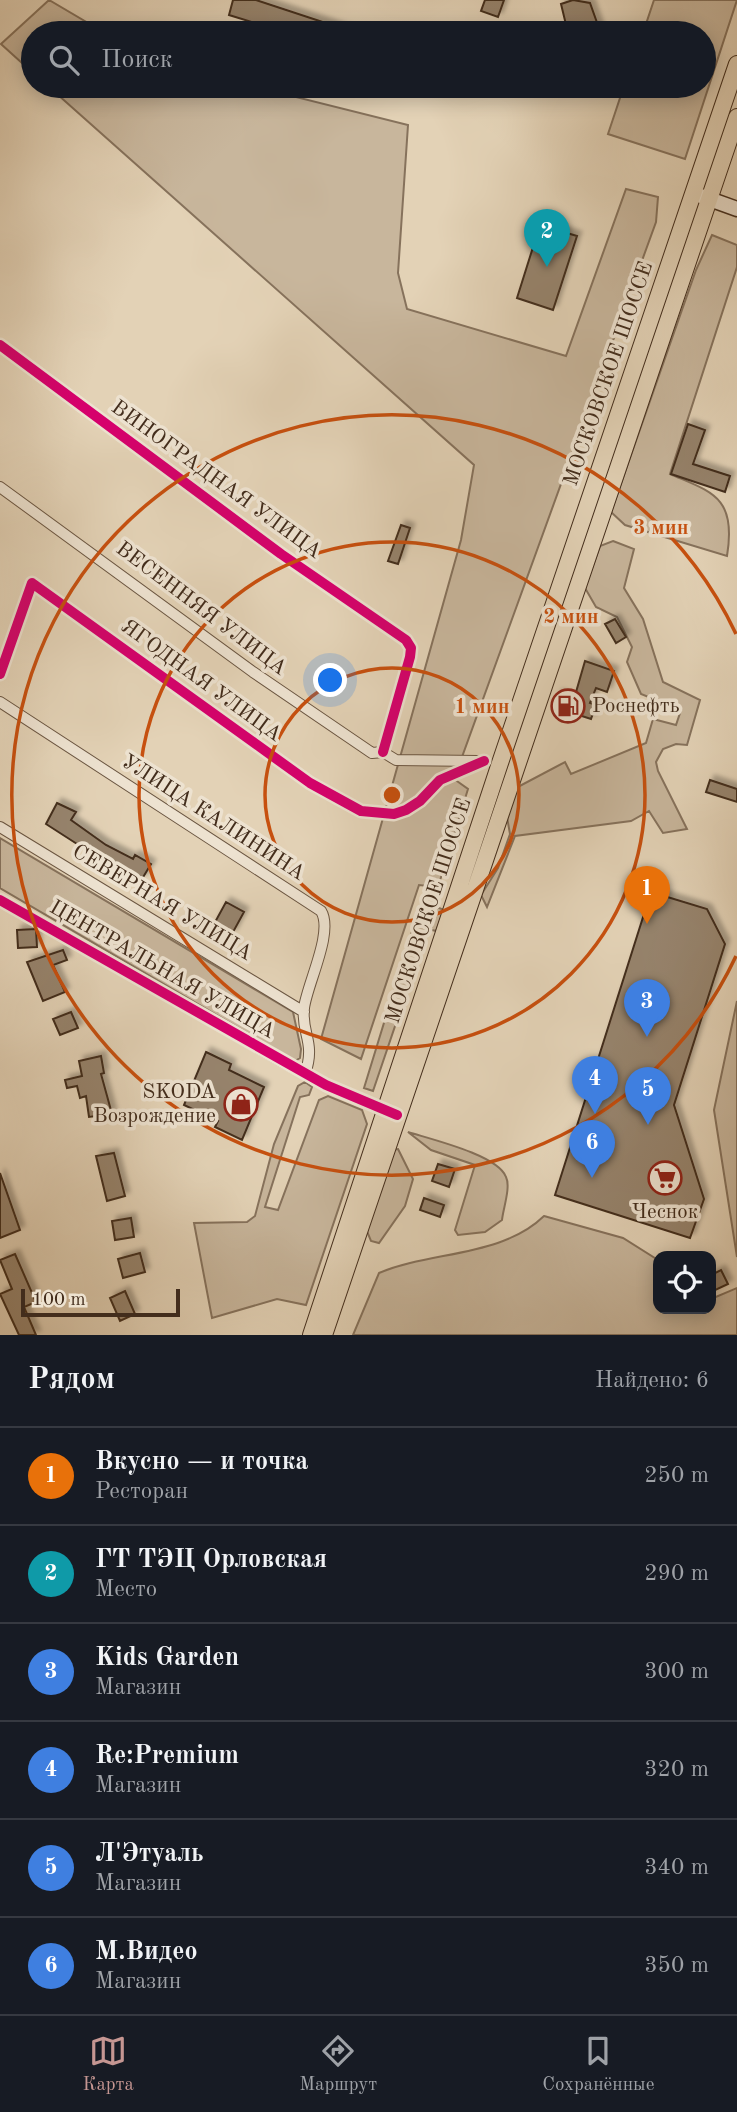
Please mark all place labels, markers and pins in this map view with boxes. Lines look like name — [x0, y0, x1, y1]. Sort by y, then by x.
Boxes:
pin: 2 — [524, 209, 570, 267]
fuel station icon: Роснефть — [549, 687, 587, 725]
place label: Роснефть — [592, 696, 680, 717]
centre of rings — [380, 783, 404, 807]
pin: 1 — [624, 866, 670, 924]
pin: 3 — [624, 979, 670, 1037]
pin: 4 — [572, 1056, 618, 1114]
pin: 5 — [625, 1067, 671, 1125]
place label: SKODA Возрождение — [93, 1082, 216, 1127]
shop icon: SKODA Возрождение — [222, 1085, 260, 1123]
pin: 6 — [569, 1120, 615, 1178]
supermarket icon: Чеснок — [646, 1159, 684, 1197]
place label: Чеснок — [632, 1202, 699, 1223]

